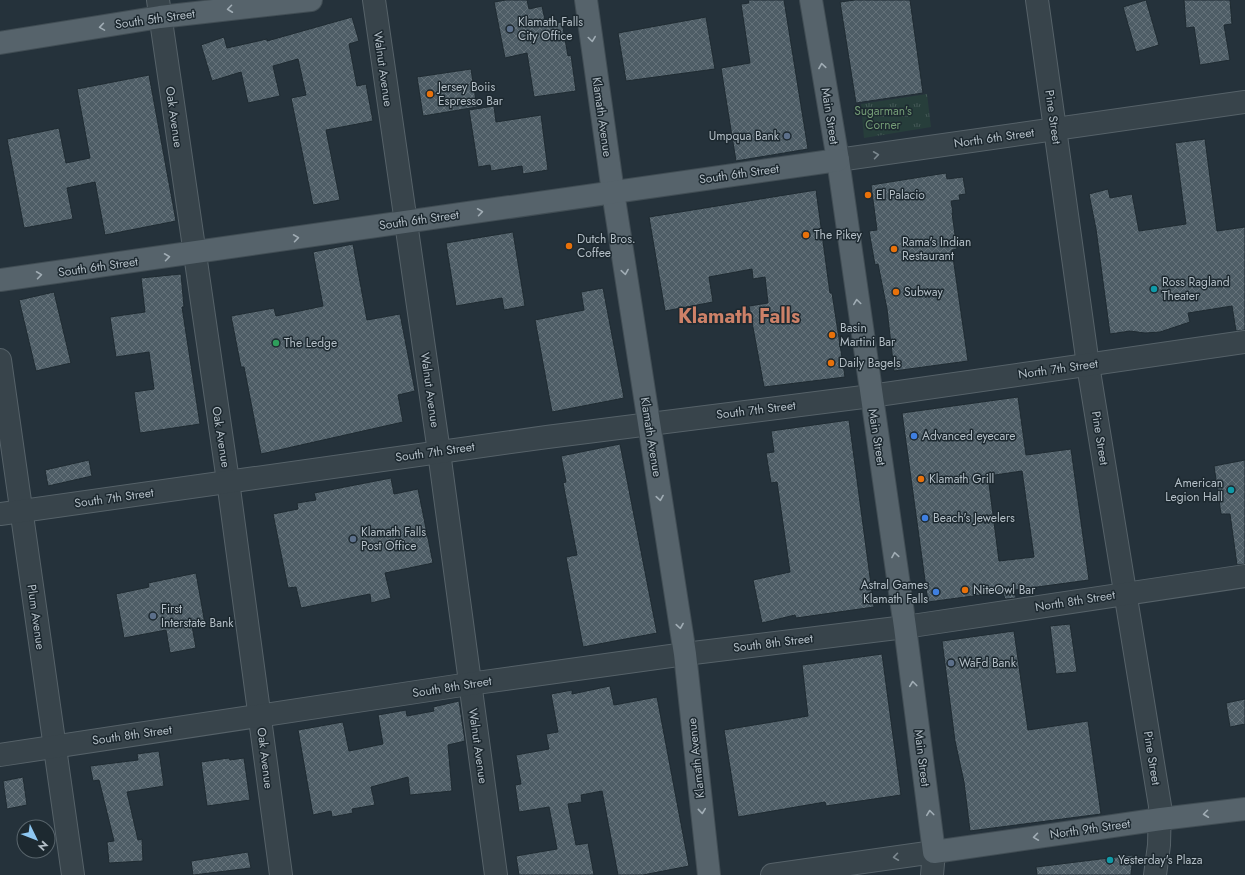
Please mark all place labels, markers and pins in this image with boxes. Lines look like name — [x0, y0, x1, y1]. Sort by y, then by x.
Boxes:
place label: Klamath Falls City Office — [518, 13, 583, 45]
marker: Klamath Falls City Office — [505, 24, 515, 34]
place label: Jersey Boiis Espresso Bar — [436, 78, 504, 110]
marker: Jersey Boiis Espresso Bar — [425, 89, 435, 99]
place label: Umpqua Bank — [709, 127, 780, 145]
marker: Umpqua Bank — [782, 131, 792, 141]
place label: El Palacio — [876, 186, 925, 204]
marker: El Palacio — [863, 190, 873, 200]
place label: The Pikey — [814, 226, 862, 244]
place label: Dutch Bros. Coffee — [577, 230, 636, 262]
marker: The Pikey — [801, 230, 811, 240]
place label: Rama's Indian Restaurant — [902, 233, 971, 265]
marker: Dutch Bros. Coffee — [564, 241, 574, 251]
marker: Rama's Indian Restaurant — [889, 244, 899, 254]
place label: Ross Ragland Theater — [1162, 273, 1230, 305]
place label: Subway — [904, 283, 943, 301]
marker: Ross Ragland Theater — [1149, 284, 1159, 294]
marker: Subway — [891, 287, 901, 297]
place label: Basin Martini Bar — [840, 319, 896, 351]
marker: Basin Martini Bar — [827, 330, 837, 340]
place label: The Ledge — [284, 334, 337, 352]
marker: The Ledge — [271, 338, 281, 348]
place label: Daily Bagels — [839, 354, 901, 372]
marker: Daily Bagels — [826, 358, 836, 368]
place label: Advanced eyecare — [922, 427, 1015, 445]
marker: Advanced eyecare — [909, 431, 919, 441]
place label: Klamath Grill — [929, 470, 994, 488]
marker: Klamath Grill — [916, 474, 926, 484]
place label: American Legion Hall — [1165, 474, 1223, 506]
marker: American Legion Hall — [1226, 485, 1236, 495]
place label: Beach's Jewelers — [933, 509, 1015, 527]
marker: Beach's Jewelers — [920, 513, 930, 523]
place label: Klamath Falls Post Office — [361, 523, 426, 555]
marker: Klamath Falls Post Office — [348, 534, 358, 544]
place label: Astral Games Klamath Falls — [861, 576, 928, 608]
place label: NiteOwl Bar — [973, 581, 1036, 599]
marker: NiteOwl Bar — [960, 585, 970, 595]
marker: Astral Games Klamath Falls — [931, 587, 941, 597]
place label: First Interstate Bank — [161, 600, 234, 632]
marker: First Interstate Bank — [148, 611, 158, 621]
place label: WaFd Bank — [959, 654, 1017, 672]
marker: WaFd Bank — [946, 658, 956, 668]
place label: Yesterday's Plaza — [1118, 851, 1203, 869]
marker: Yesterday's Plaza — [1105, 855, 1115, 865]

